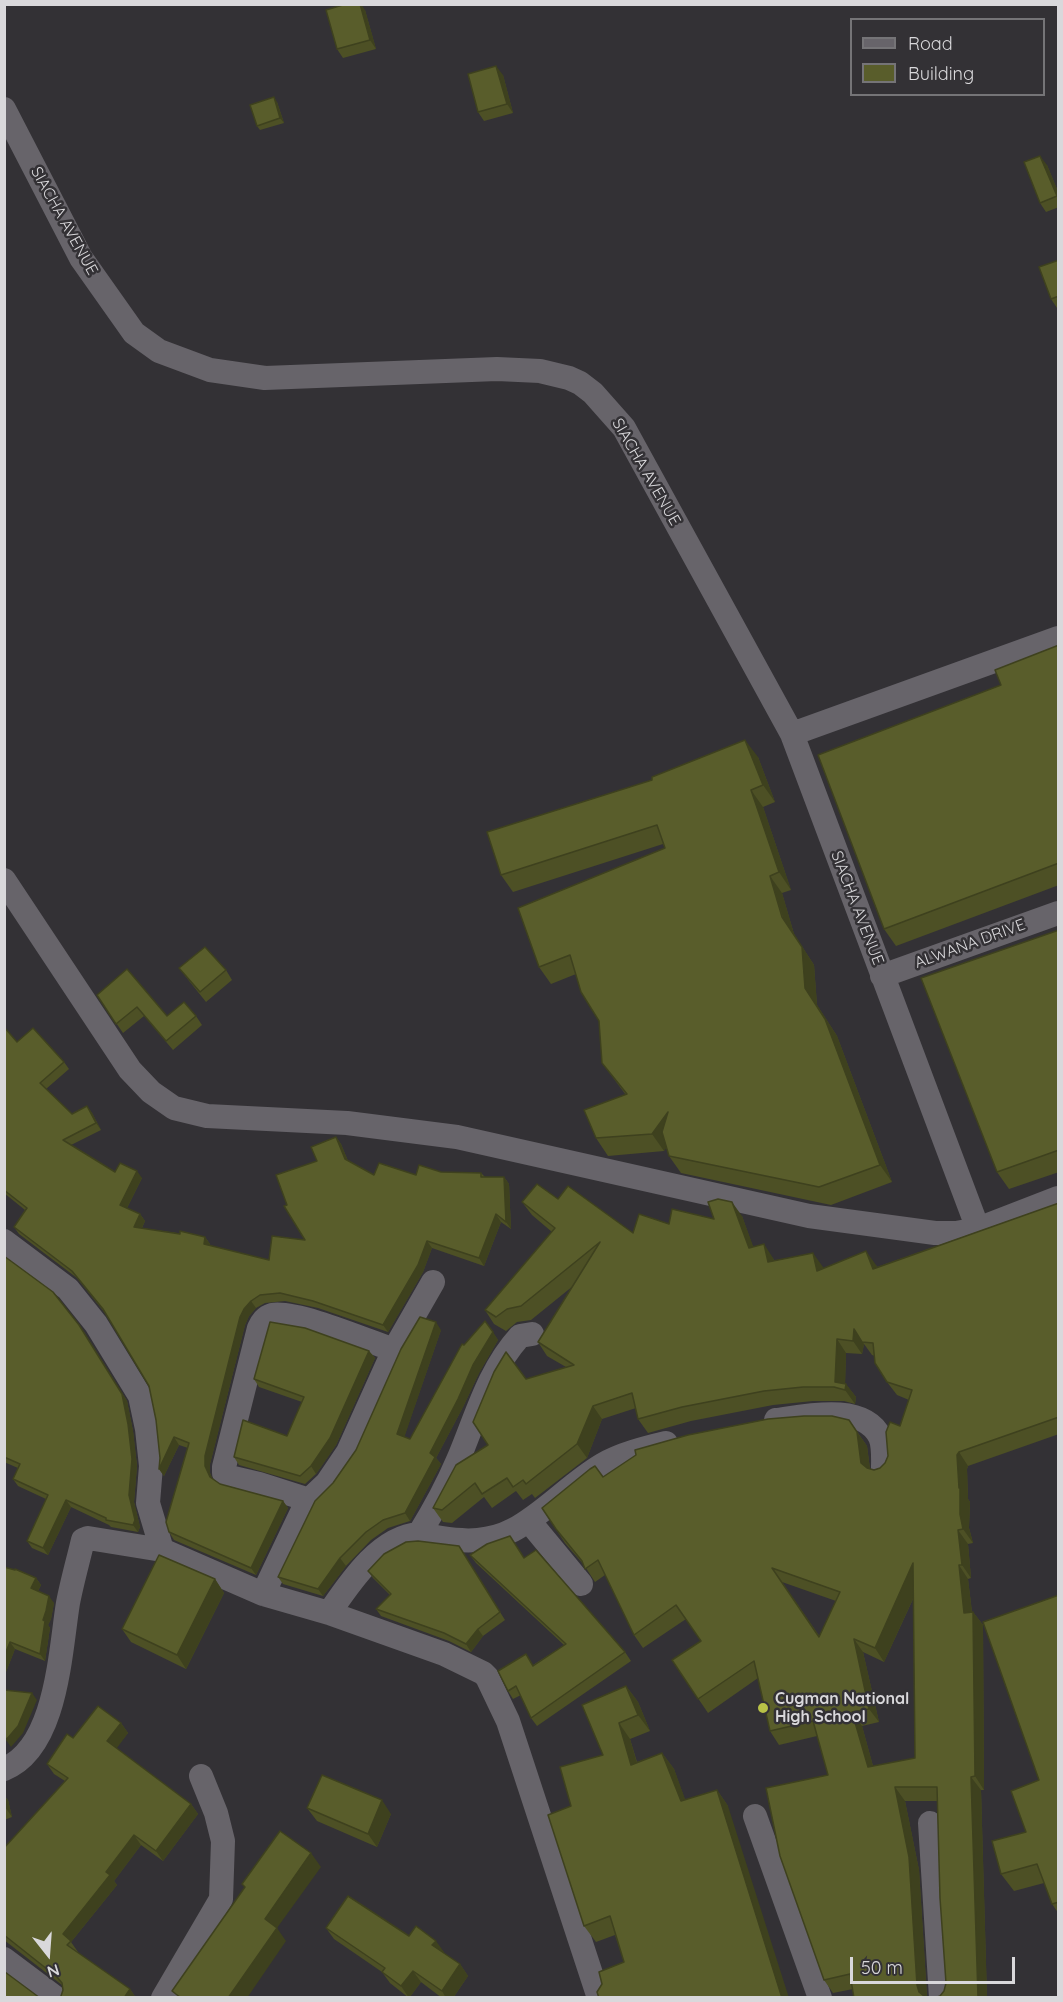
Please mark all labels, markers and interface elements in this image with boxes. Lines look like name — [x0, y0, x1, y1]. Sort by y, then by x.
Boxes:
legend — [850, 18, 1045, 96]
text: Road — [908, 32, 953, 55]
text: Building — [908, 62, 974, 85]
street label: SIACHA AVENUE — [26, 164, 102, 278]
street label: SIACHA AVENUE — [608, 415, 684, 529]
street label: SIACHA AVENUE — [826, 848, 888, 968]
street label: ALWANA DRIVE — [912, 915, 1028, 973]
place label: Cugman National High School — [775, 1689, 909, 1727]
marker: Cugman National High School — [756, 1701, 770, 1715]
north arrow — [18, 1924, 78, 1984]
scale bar — [853, 1945, 1018, 1983]
text: 50 m — [861, 1956, 903, 1979]
text: N — [45, 1960, 62, 1982]

